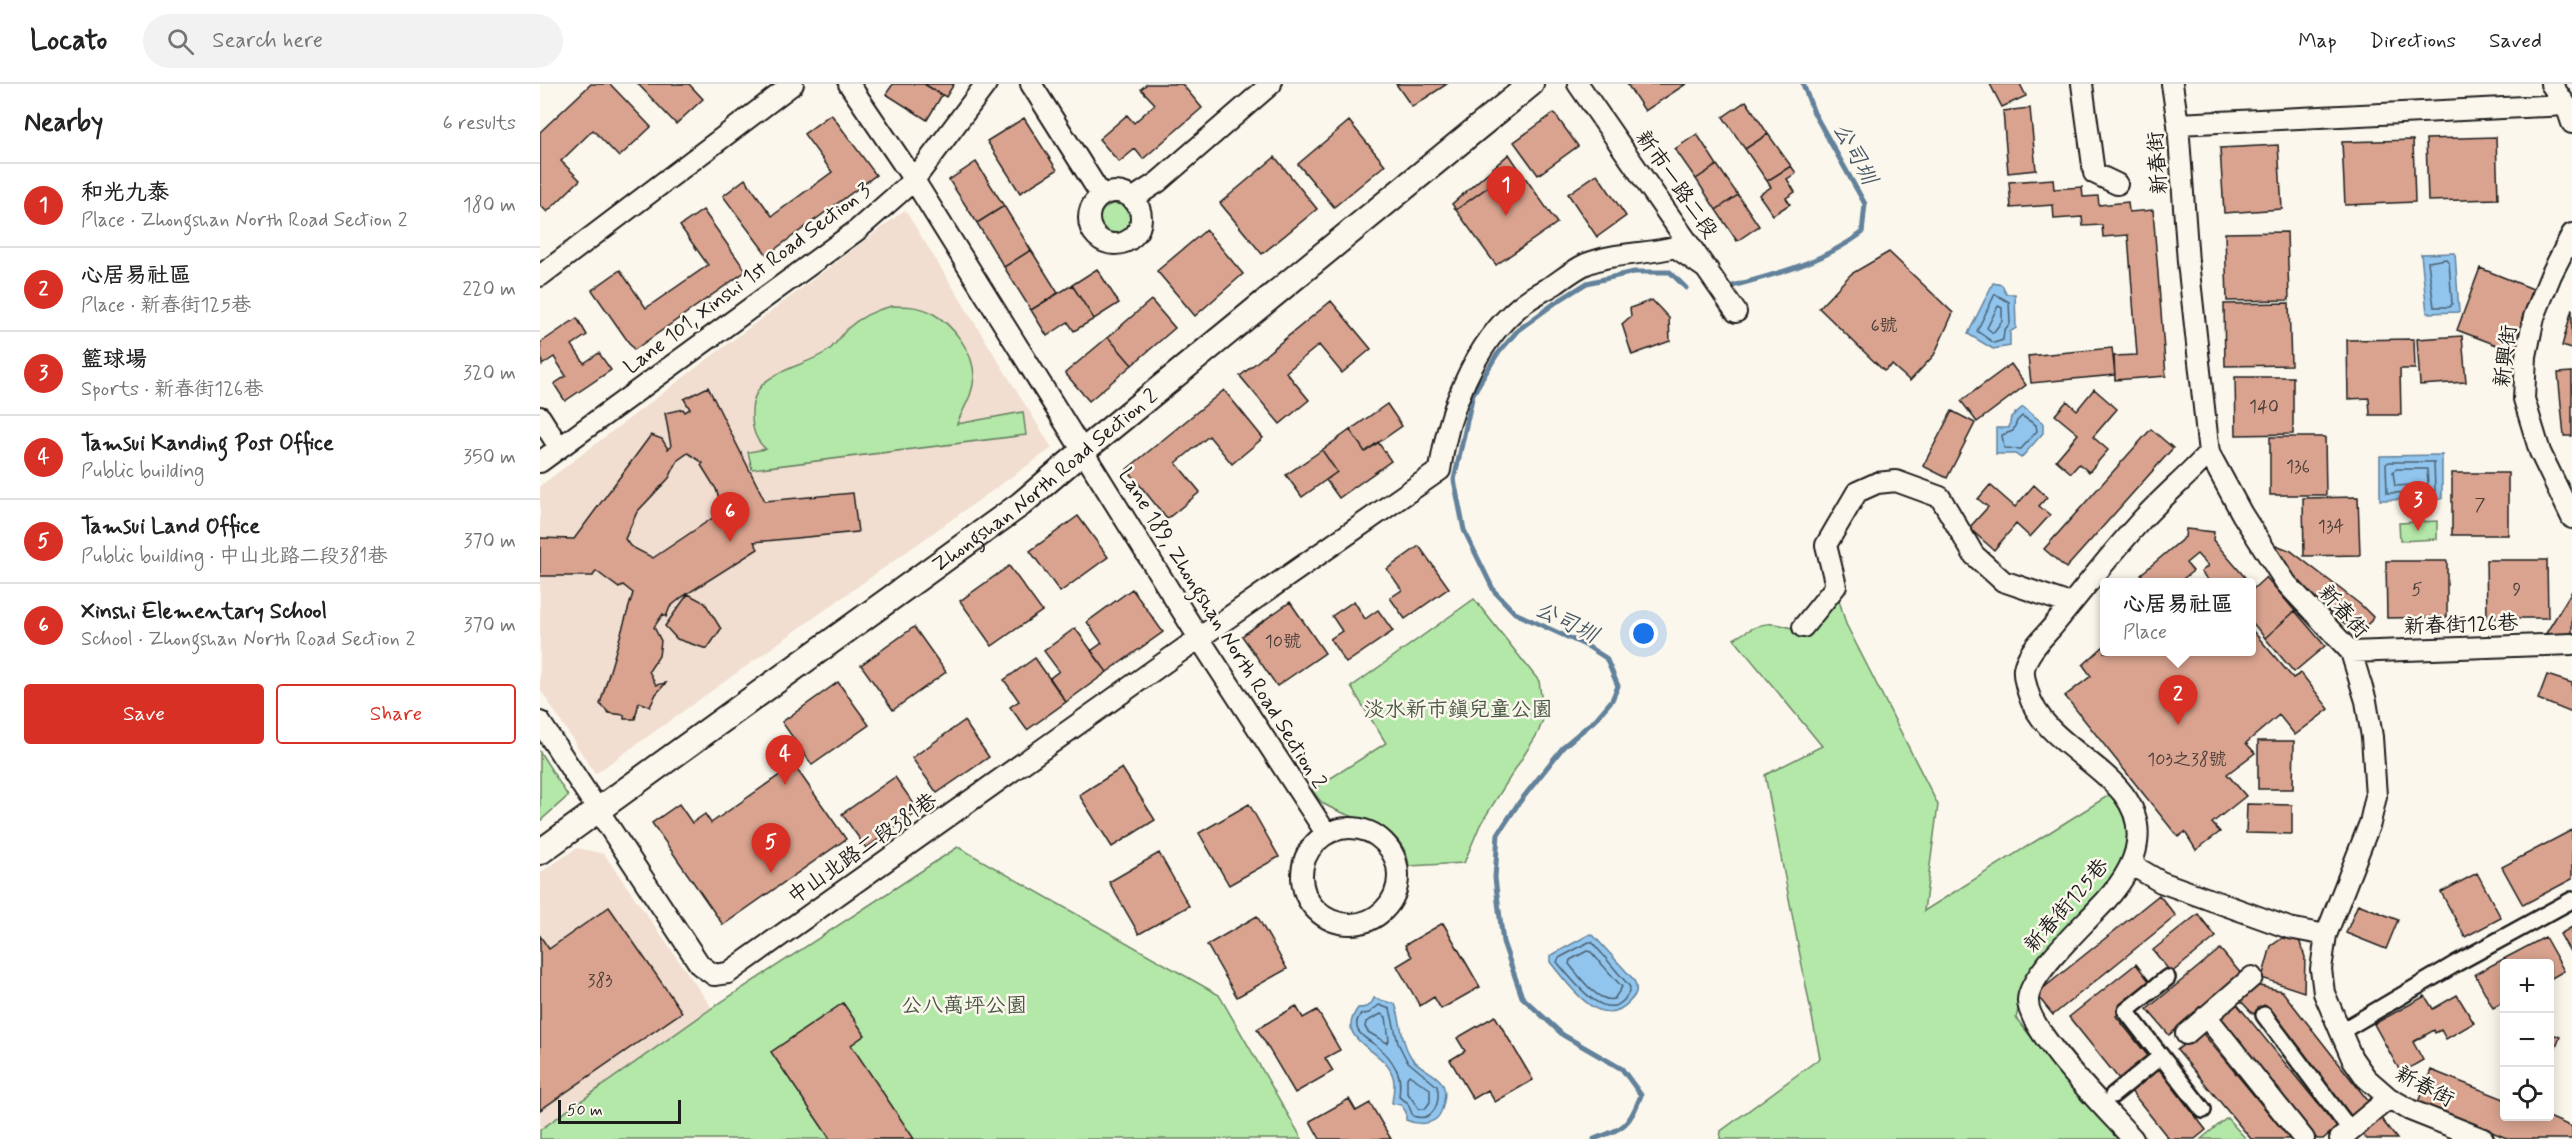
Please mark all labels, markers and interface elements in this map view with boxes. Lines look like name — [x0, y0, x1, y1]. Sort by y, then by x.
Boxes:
search box — [143, 14, 563, 68]
text: Locato — [30, 23, 107, 60]
icon: search — [164, 25, 197, 58]
text: Search here — [212, 27, 323, 55]
text: Map — [2298, 27, 2337, 55]
text: Directions — [2370, 27, 2456, 55]
text: Saved — [2489, 27, 2542, 55]
text: Nearby — [24, 106, 103, 140]
text: 6 results — [443, 110, 516, 137]
water label: 公司圳 — [1826, 118, 1883, 191]
street label: 新市一路二段 — [1629, 125, 1724, 244]
street label: 新春街 — [2142, 131, 2174, 195]
pin: 1 — [1486, 166, 1526, 216]
street label: Lane 101, Xinshi 1st Road Section 3 — [618, 176, 877, 381]
text: 和光九泰 — [81, 179, 169, 207]
text: 1 — [39, 192, 48, 219]
text: 180 m — [463, 192, 516, 219]
text: Place · Zhongshan North Road Section 2 — [81, 207, 408, 234]
text: 心居易社區 — [81, 262, 191, 290]
text: 2 — [39, 276, 48, 303]
text: 220 m — [462, 276, 516, 303]
text: Place · 新春街125巷 — [81, 292, 251, 319]
house number: 6號 — [1870, 314, 1898, 338]
street label: 新興街 — [2488, 323, 2524, 389]
text: 籃球場 — [81, 346, 147, 374]
text: 3 — [39, 360, 48, 387]
text: 320 m — [463, 360, 516, 387]
text: Sports · 新春街126巷 — [81, 376, 263, 403]
street label: Zhongshan North Road Section 2 — [927, 383, 1164, 579]
house number: 140 — [2249, 395, 2279, 419]
text: Tamsui Kanding Post Office — [81, 430, 334, 458]
text: 4 — [38, 444, 49, 471]
text: 350 m — [463, 444, 516, 471]
house number: 136 — [2286, 455, 2310, 479]
text: Public building — [81, 458, 204, 485]
street label: Lane 189, Zhongshan North Road Section 2 — [1110, 463, 1333, 795]
pin: 3 — [2398, 482, 2438, 531]
pin: 6 — [710, 492, 750, 542]
house number: 7 — [2475, 493, 2486, 517]
text: Tamsui Land Office — [81, 513, 260, 541]
house number: 134 — [2318, 515, 2345, 539]
text: 5 — [38, 528, 50, 555]
text: 370 m — [464, 528, 516, 555]
text: Public building · 中山北路二段381巷 — [81, 543, 387, 570]
popup — [2100, 578, 2256, 656]
house number: 5 — [2412, 578, 2423, 602]
house number: 9 — [2513, 578, 2522, 602]
street label: 新春街 — [2312, 579, 2375, 644]
text: 心居易社區 — [2123, 591, 2233, 619]
water label: 公司圳 — [1530, 596, 1604, 651]
text: Xinshi Elementary School — [81, 598, 327, 626]
street label: 新春街126巷 — [2403, 609, 2519, 641]
text: 6 — [38, 612, 49, 639]
text: 370 m — [464, 612, 516, 639]
your location — [1629, 619, 1658, 648]
text: Place — [2123, 619, 2167, 646]
text: School · Zhongshan North Road Section 2 — [81, 626, 415, 653]
house number: 10號 — [1265, 630, 1301, 654]
pin: 2 — [2158, 676, 2198, 725]
button: Save — [24, 684, 264, 744]
button: Share — [276, 684, 516, 744]
park label: 淡水新市鎮兒童公園 — [1364, 696, 1553, 724]
pin: 4 — [766, 736, 804, 785]
house number: 103之38號 — [2147, 748, 2227, 772]
street label: 中山北路二段381巷 — [782, 787, 943, 911]
pin: 5 — [752, 824, 790, 873]
street label: 新春街125巷 — [2018, 853, 2115, 959]
map controls — [2500, 959, 2554, 1121]
button: + — [2500, 959, 2554, 1013]
house number: 383 — [587, 969, 613, 993]
park label: 公八萬坪公園 — [901, 992, 1027, 1020]
button: − — [2500, 1013, 2554, 1067]
street label: 新春街 — [2390, 1060, 2459, 1114]
button: locate — [2500, 1067, 2554, 1121]
scale bar — [558, 1097, 681, 1124]
text: 50 m — [567, 1100, 603, 1121]

